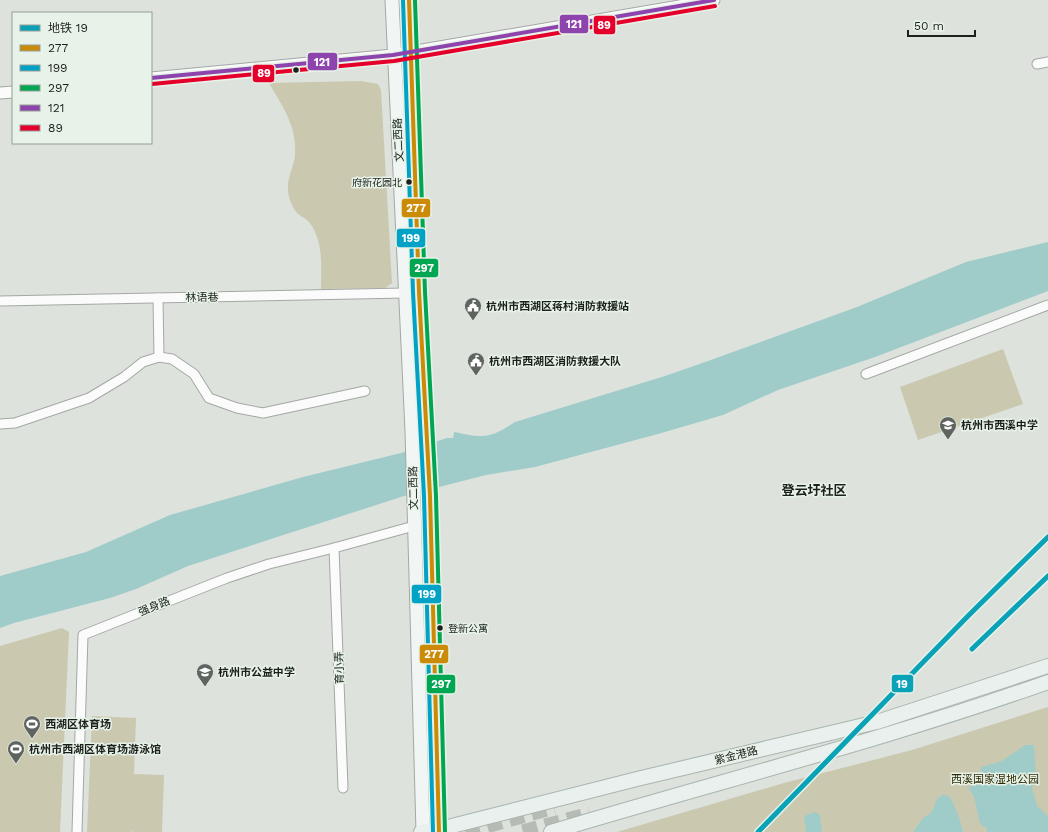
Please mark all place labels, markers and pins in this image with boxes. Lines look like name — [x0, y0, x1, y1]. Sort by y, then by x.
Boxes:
unlabelled marker — [291, 65, 301, 75]
place label: 府新花园北 — [352, 177, 402, 188]
marker: 府新花园北 — [404, 177, 414, 187]
public building icon: 杭州市西湖区蒋村消防救援站 — [463, 296, 483, 321]
place label: 杭州市西湖区蒋村消防救援站 — [486, 300, 629, 313]
public building icon: 杭州市西湖区消防救援大队 — [466, 351, 486, 376]
place label: 杭州市西湖区消防救援大队 — [489, 355, 621, 368]
school or university icon: 杭州市西溪中学 — [938, 415, 958, 440]
place label: 杭州市西溪中学 — [961, 419, 1038, 432]
marker: 登新公寓 — [435, 623, 445, 633]
place label: 登新公寓 — [448, 623, 488, 634]
school or university icon: 杭州市公益中学 — [195, 662, 215, 687]
place label: 杭州市公益中学 — [218, 666, 295, 679]
sports icon: 西湖区体育场 — [22, 714, 42, 739]
place label: 西湖区体育场 — [45, 718, 111, 731]
sports icon: 杭州市西湖区体育场游泳馆 — [6, 739, 26, 764]
place label: 杭州市西湖区体育场游泳馆 — [29, 743, 161, 756]

